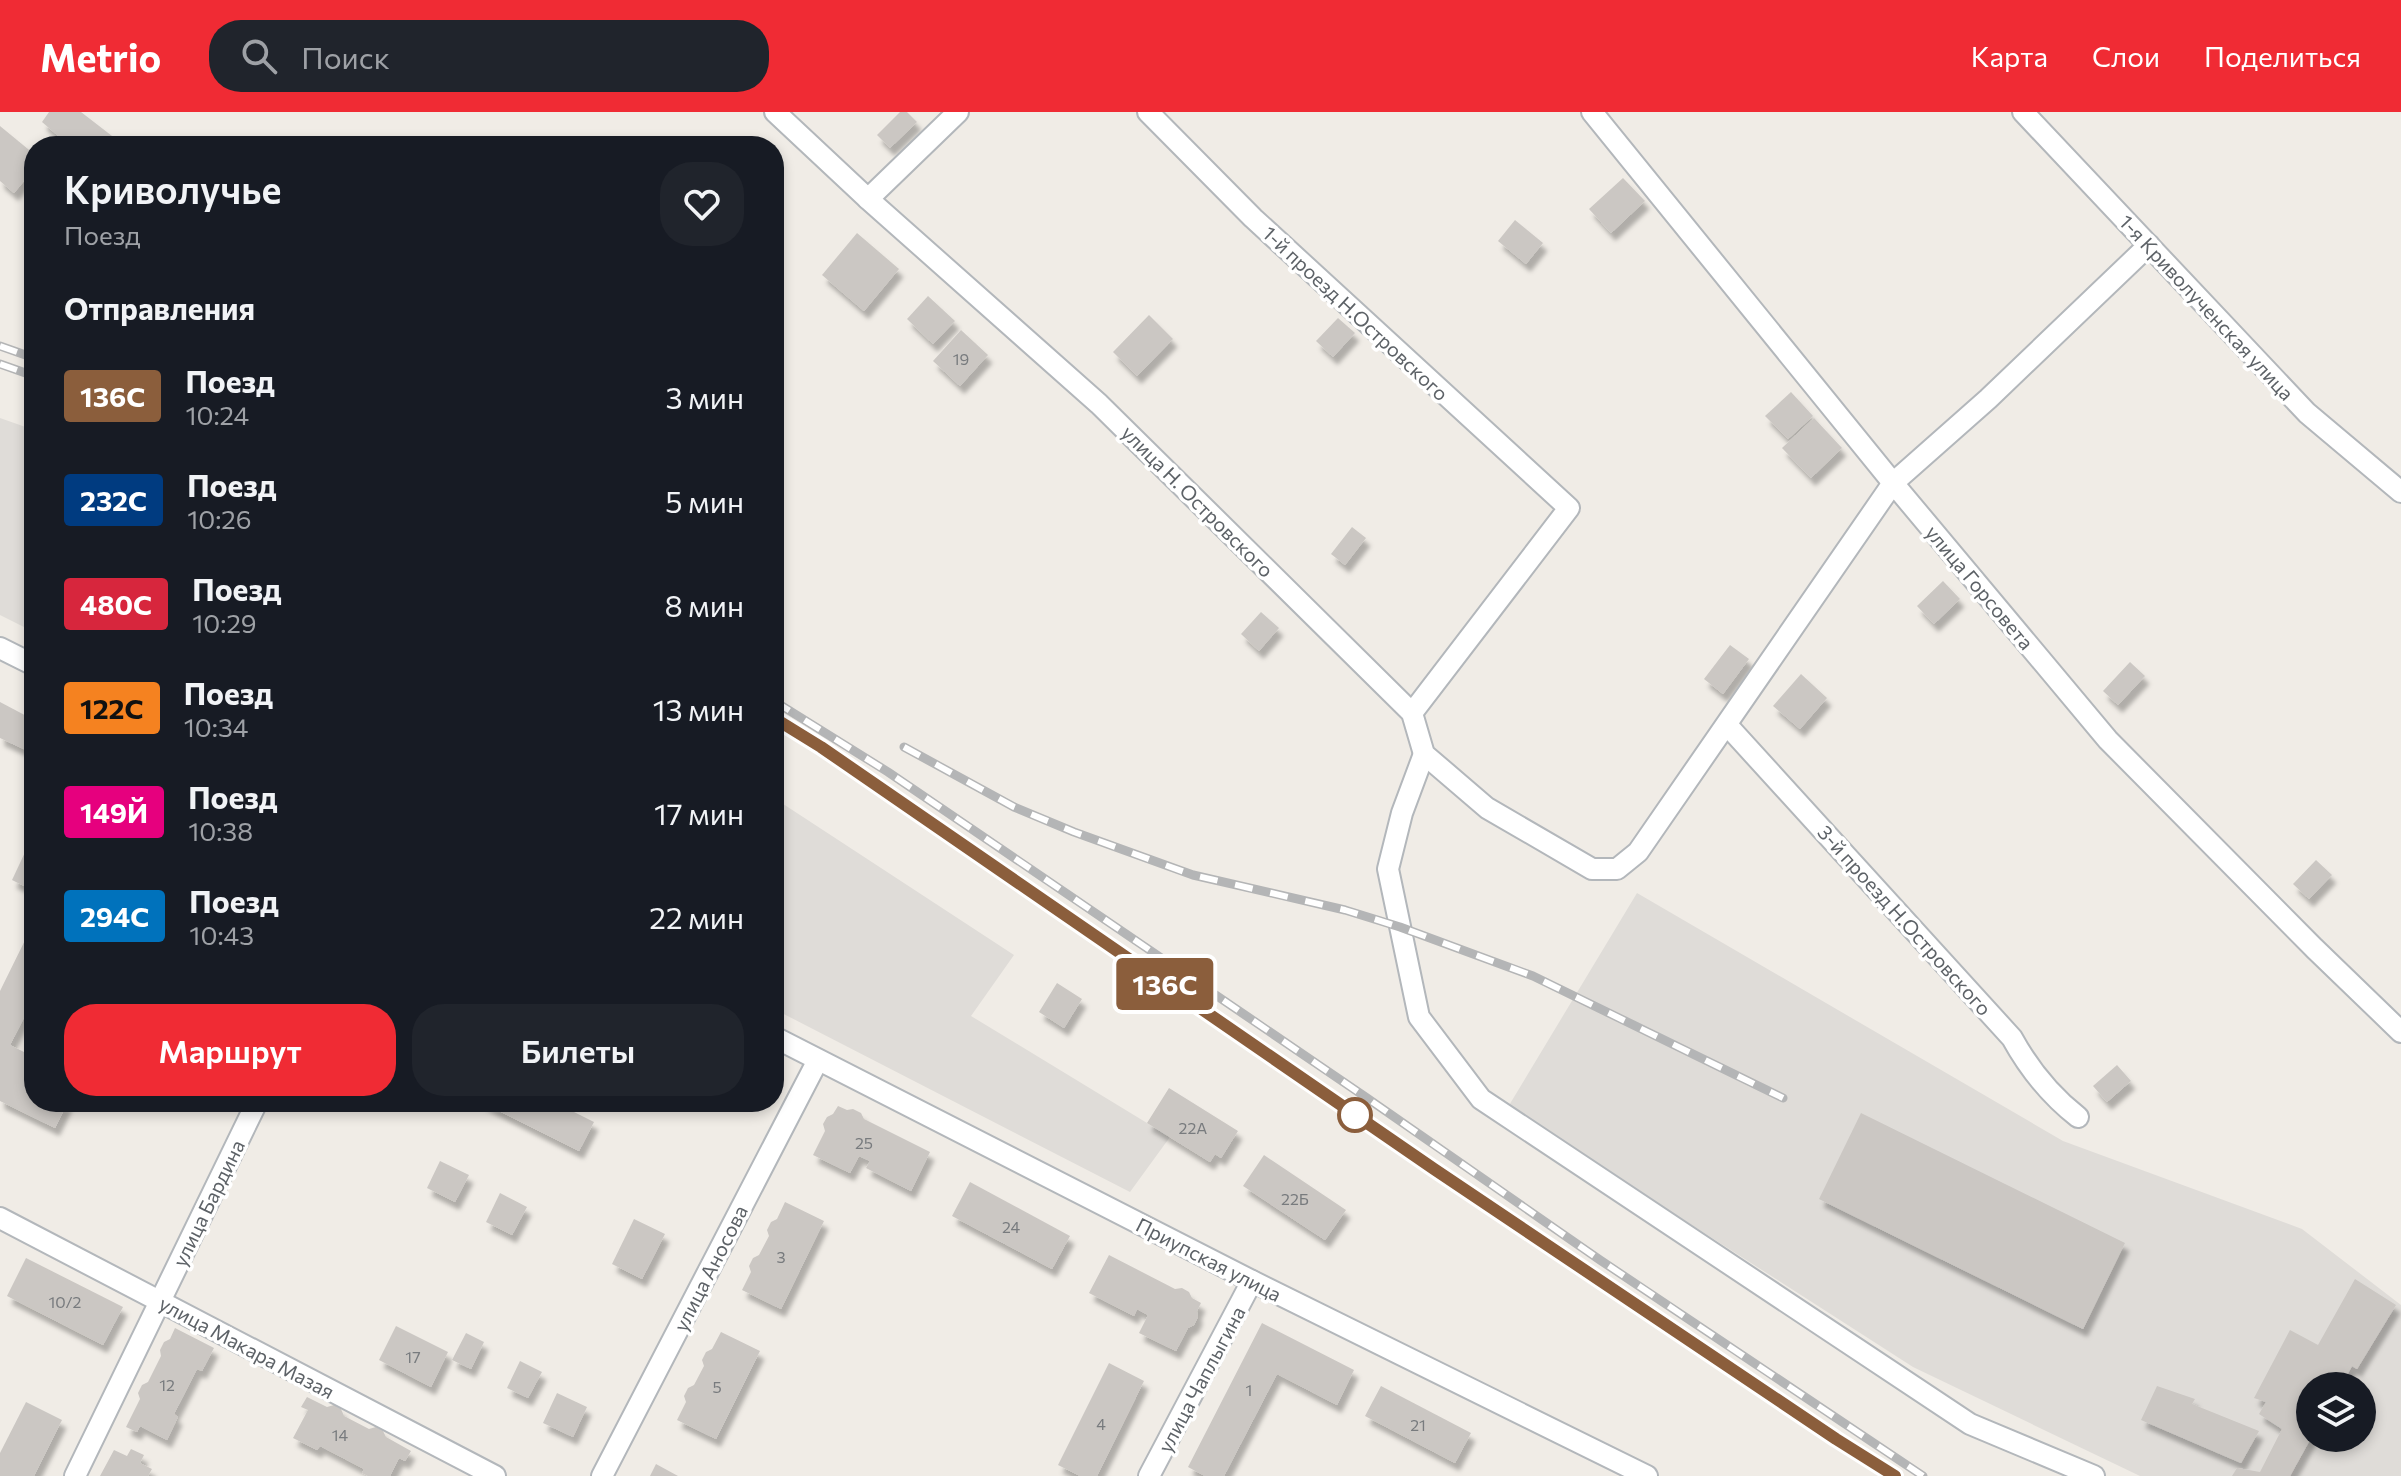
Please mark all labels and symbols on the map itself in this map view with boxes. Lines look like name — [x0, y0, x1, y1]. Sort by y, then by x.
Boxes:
street label: 1-я Криволученская улица — [2115, 209, 2299, 405]
street label: 1-й проезд Н.Островского — [1258, 221, 1454, 405]
house number: 19 — [953, 349, 969, 368]
street label: улица Н. Островского — [1117, 420, 1279, 582]
street label: улица Горсовета — [1921, 520, 2039, 654]
street label: 3-й проезд Н.Островского — [1813, 820, 1997, 1020]
line badge: 136С — [1109, 958, 1221, 1010]
unlabelled marker — [1338, 1098, 1372, 1132]
house number: 22А — [1179, 1118, 1207, 1137]
house number: 25 — [855, 1133, 873, 1152]
street label: улица Бардина — [167, 1136, 249, 1270]
house number: 22Б — [1281, 1189, 1309, 1208]
street label: улица Аносова — [668, 1201, 752, 1335]
street label: Приупская улица — [1132, 1212, 1286, 1306]
house number: 24 — [1002, 1217, 1020, 1236]
house number: 3 — [776, 1247, 786, 1266]
street label: улица Макара Мазая — [155, 1291, 339, 1403]
house number: 10/2 — [49, 1292, 82, 1311]
street label: улица Чаплыгина — [1152, 1302, 1250, 1456]
house number: 17 — [405, 1347, 421, 1366]
house number: 12 — [159, 1375, 175, 1394]
house number: 5 — [712, 1377, 722, 1396]
house number: 1 — [1246, 1380, 1252, 1399]
house number: 4 — [1096, 1414, 1106, 1433]
house number: 21 — [1410, 1415, 1426, 1434]
house number: 14 — [332, 1425, 349, 1444]

